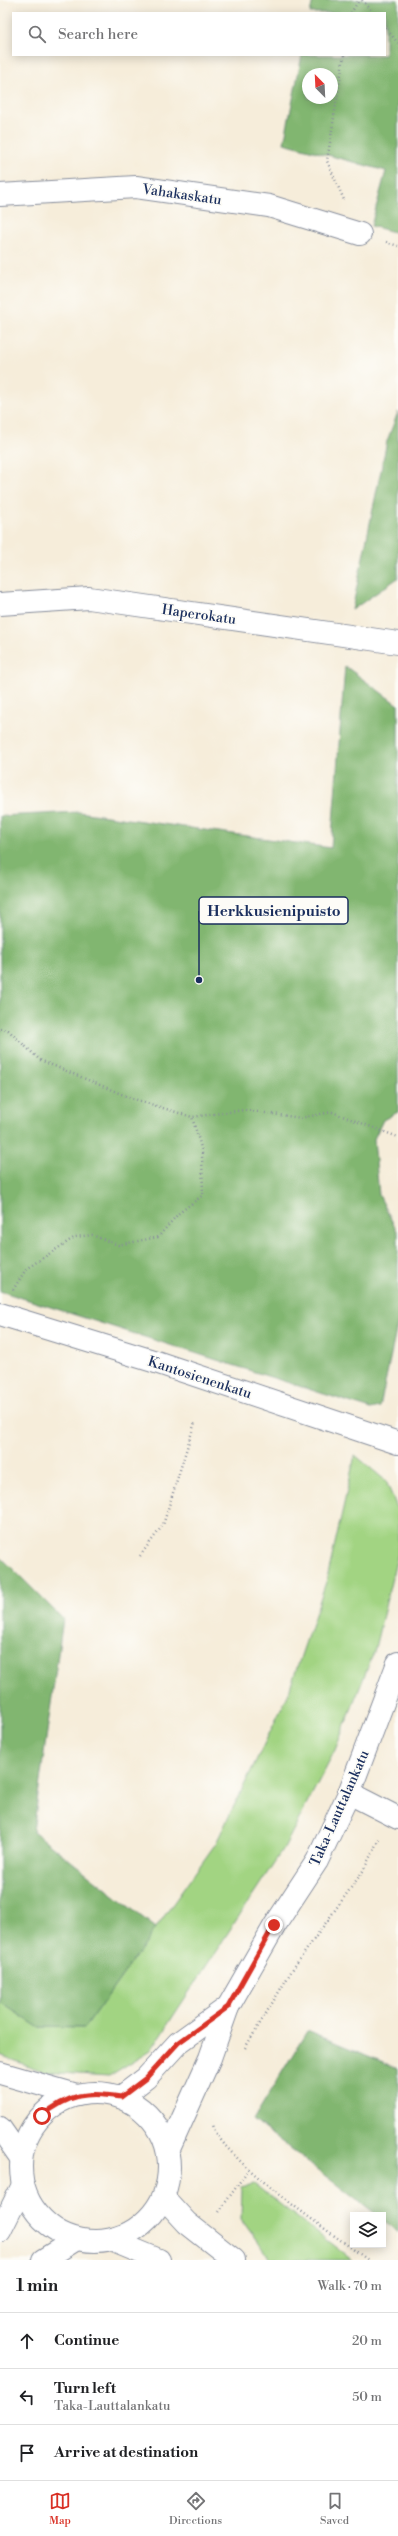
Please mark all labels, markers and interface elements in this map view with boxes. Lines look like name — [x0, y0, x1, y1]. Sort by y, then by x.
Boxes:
search box — [12, 12, 386, 56]
icon: search — [26, 23, 48, 45]
text: Search here — [58, 25, 138, 44]
north arrow — [302, 68, 338, 104]
street label: Vahakaskatu — [140, 180, 223, 209]
street label: Haperokatu — [160, 601, 237, 629]
callout: Herkkusienipuisto — [199, 897, 348, 924]
text: Herkkusienipuisto — [207, 902, 341, 921]
street label: Kantosienenkatu — [145, 1353, 254, 1403]
street label: Taka-Lauttalankatu — [306, 1747, 374, 1869]
route end — [265, 1916, 283, 1934]
route start — [33, 2107, 51, 2125]
map controls — [350, 2212, 386, 2248]
button: layers — [350, 2212, 386, 2248]
text: 1 min — [16, 2275, 58, 2297]
text: Walk · 70 m — [317, 2278, 382, 2294]
icon: ahead — [16, 2330, 38, 2352]
text: Continue — [54, 2331, 119, 2350]
text: 20 m — [352, 2333, 382, 2349]
text: Turn left — [54, 2379, 116, 2398]
icon: left — [16, 2386, 38, 2408]
text: 50 m — [352, 2389, 382, 2405]
text: Taka-Lauttalankatu — [54, 2398, 170, 2414]
icon: arrive — [16, 2442, 38, 2464]
text: Arrive at destination — [54, 2443, 198, 2462]
tab: Map — [49, 2490, 71, 2528]
tab: Directions — [169, 2490, 222, 2528]
tab: Saved — [320, 2490, 349, 2528]

